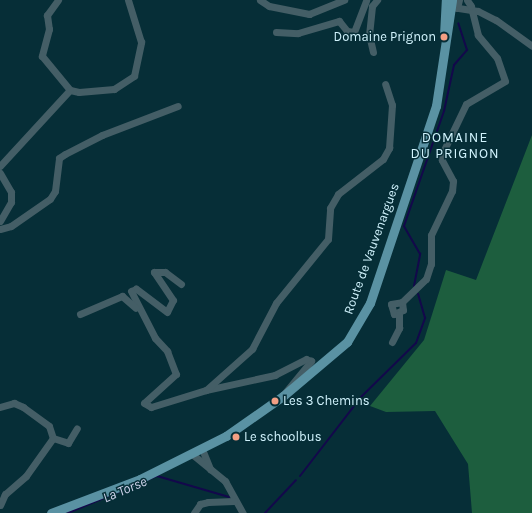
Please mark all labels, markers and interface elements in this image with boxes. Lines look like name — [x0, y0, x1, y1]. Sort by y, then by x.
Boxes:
place label: Domaine Prignon — [334, 29, 436, 45]
marker: Domaine Prignon — [439, 32, 449, 42]
district label: DOMAINE DU PRIGNON — [410, 130, 500, 162]
street label: Route de Vauvenargues — [341, 181, 403, 317]
place label: Les 3 Chemins — [283, 393, 370, 409]
marker: Les 3 Chemins — [270, 396, 280, 406]
place label: Le schoolbus — [244, 429, 321, 445]
marker: Le schoolbus — [231, 432, 241, 442]
water label: La Torse — [101, 473, 149, 507]

